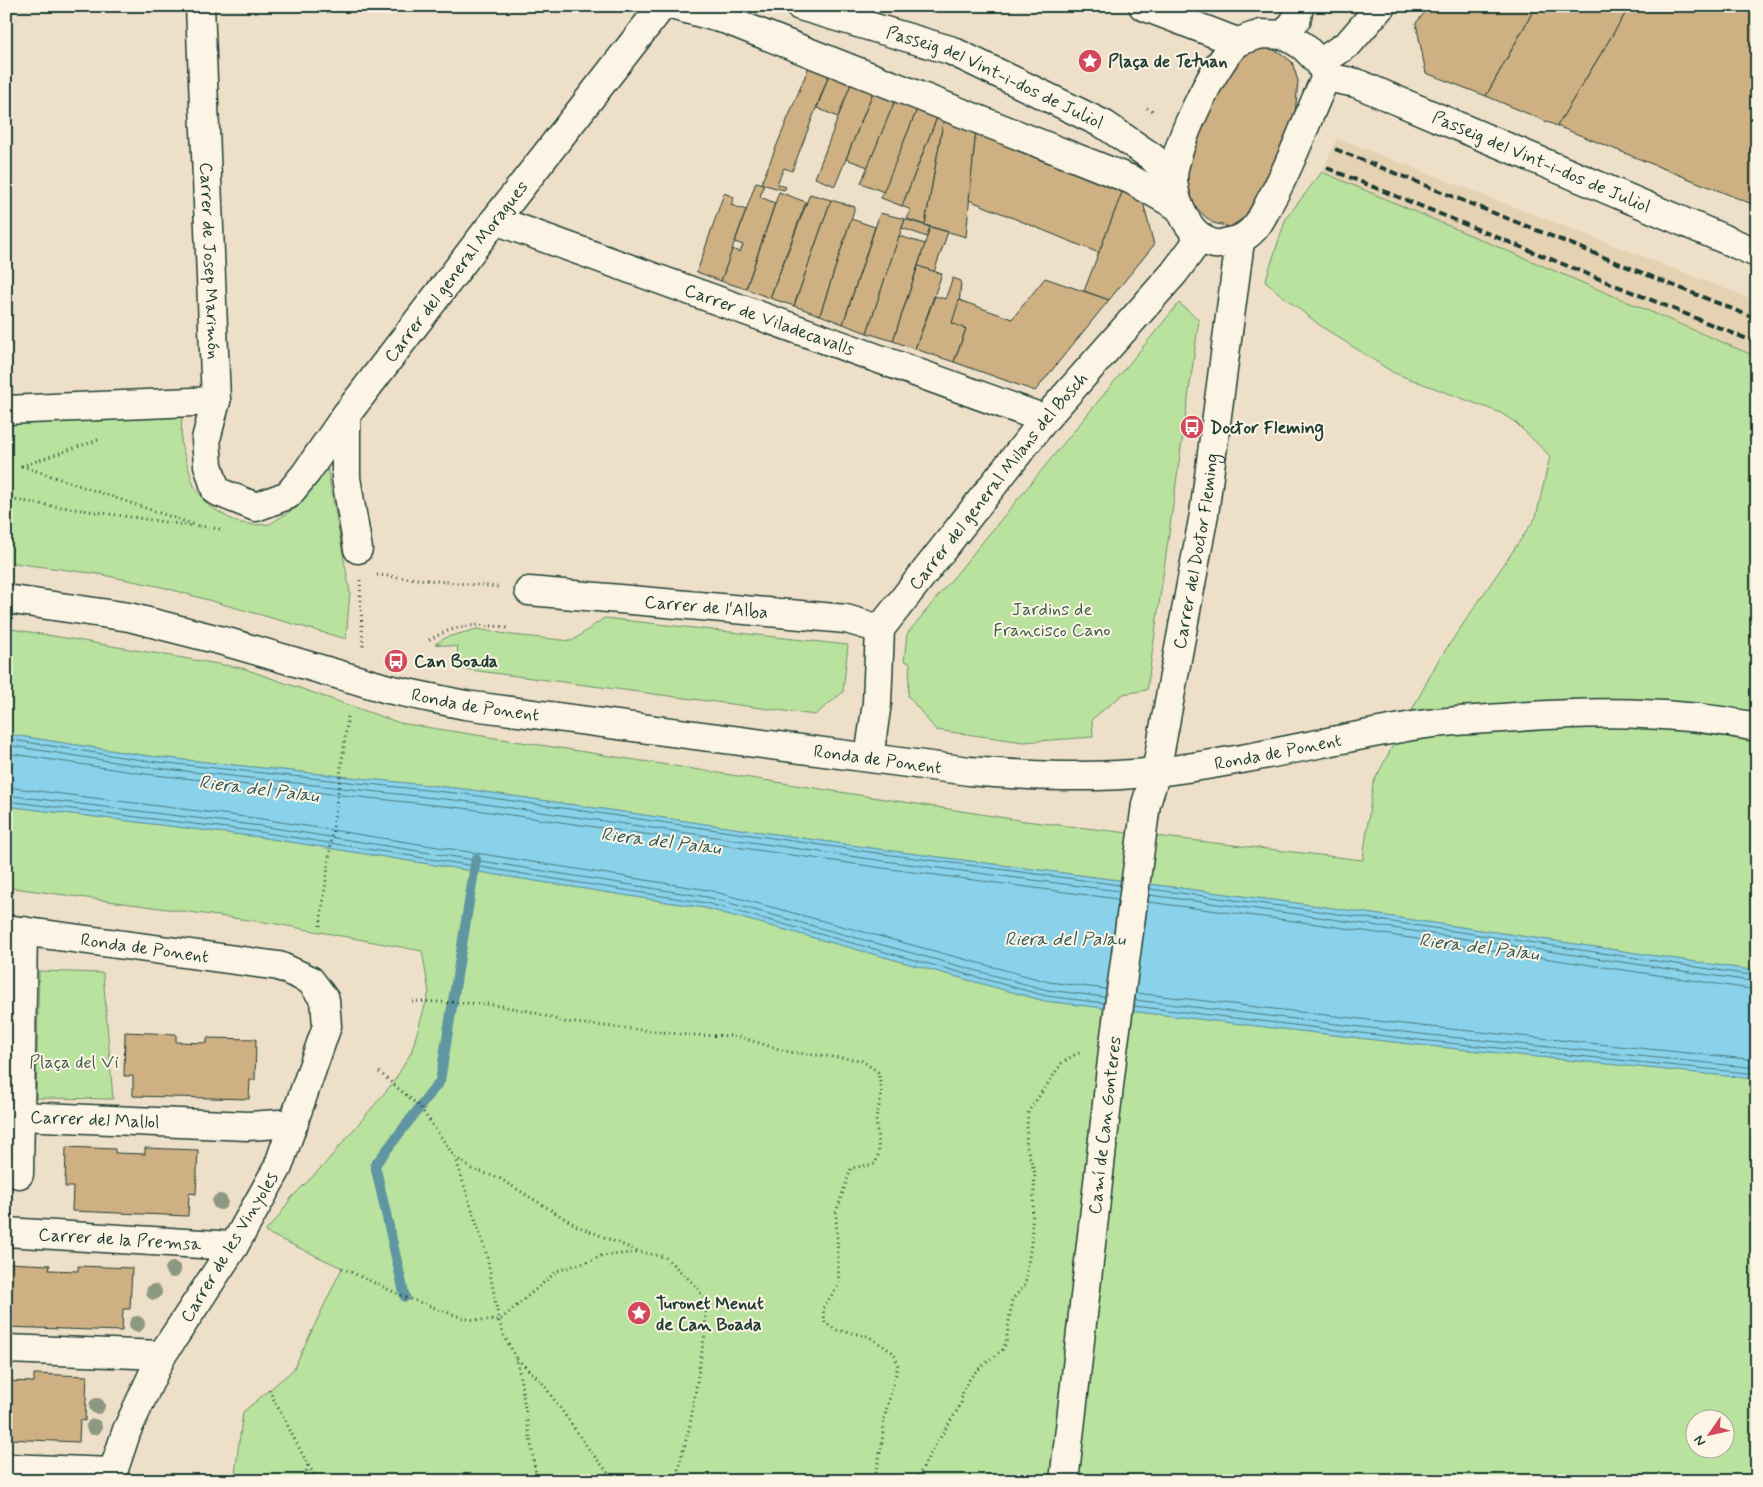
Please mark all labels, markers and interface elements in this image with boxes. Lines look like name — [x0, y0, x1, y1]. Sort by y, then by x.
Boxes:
street label: Passeig del Vint-i-dos de Juliol — [883, 21, 1107, 135]
place icon: Plaça de Tetuan — [1077, 48, 1103, 74]
place label: Plaça de Tetuan — [1108, 50, 1228, 74]
street label: Passeig del Vint-i-dos de Juliol — [1428, 106, 1654, 219]
street label: Carrer de Josep Marimón — [193, 162, 225, 360]
street label: Carrer del general Moragues — [379, 176, 534, 368]
street label: Carrer de Viladecavalls — [681, 279, 858, 362]
street label: Carrer del general Milans del Bosch — [904, 368, 1094, 596]
bus stop icon: Doctor Fleming — [1179, 414, 1205, 440]
place label: Doctor Fleming — [1210, 416, 1324, 442]
street label: Carrer del Doctor Fleming — [1168, 452, 1226, 651]
street label: Carrer de l'Alba — [643, 590, 769, 625]
park label: Jardins de Francisco Cano — [993, 598, 1111, 643]
bus stop icon: Can Boada — [383, 648, 409, 674]
place label: Can Boada — [414, 650, 498, 674]
street label: Ronda de Ponent — [409, 683, 541, 728]
street label: Ronda de Ponent — [1213, 728, 1344, 777]
street label: Ronda de Ponent — [812, 740, 943, 780]
water label: Riera del Palau — [197, 770, 322, 809]
water label: Riera del Palau — [599, 822, 724, 861]
water label: Riera del Palau — [1005, 927, 1127, 952]
street label: Ronda de Ponent — [79, 928, 210, 969]
water label: Riera del Palau — [1417, 928, 1542, 967]
street label: Camí de Can Gonteres — [1083, 1035, 1128, 1216]
park label: Plaça del Vi — [29, 1051, 119, 1075]
street label: Carrer del Mallol — [30, 1105, 160, 1135]
street label: Carrer de les Vinyoles — [175, 1168, 284, 1327]
street label: Carrer de la Premsa — [37, 1223, 202, 1257]
place label: Turonet Menut de Can Boada — [656, 1292, 764, 1337]
place icon: Turonet Menut de Can Boada — [626, 1300, 652, 1326]
north arrow — [1686, 1410, 1736, 1460]
text: N — [1690, 1432, 1710, 1450]

